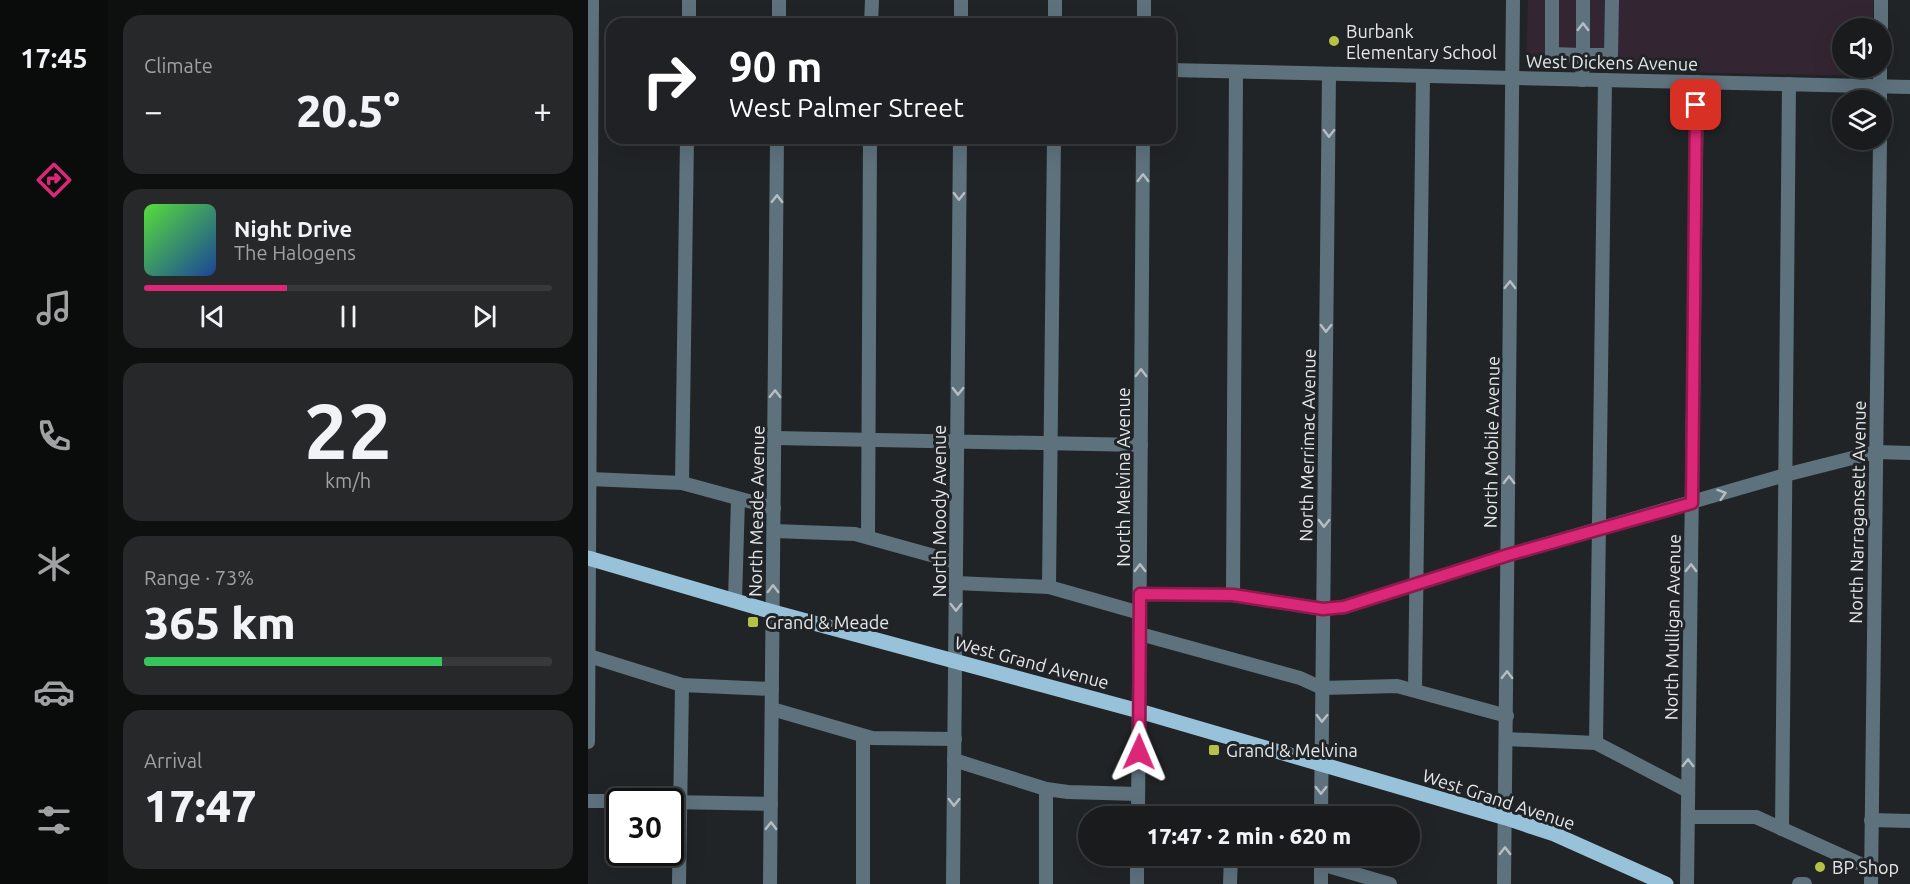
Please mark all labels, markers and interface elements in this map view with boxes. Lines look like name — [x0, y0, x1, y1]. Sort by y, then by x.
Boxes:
map controls — [1832, 18, 1892, 150]
button: sound — [1832, 18, 1892, 78]
place label: Burbank Elementary School — [1346, 21, 1497, 62]
one-way arrow — [1577, 23, 1589, 32]
marker: Burbank Elementary School — [1327, 34, 1341, 48]
icon: right — [630, 42, 708, 120]
text: 17:45 — [20, 43, 88, 73]
text: 90 m — [729, 43, 823, 90]
street label: West Dickens Avenue — [1526, 50, 1698, 74]
text: Climate — [144, 54, 213, 77]
pin — [1670, 79, 1721, 130]
text: 20.5° — [296, 85, 400, 136]
icon: arrive — [1679, 88, 1712, 121]
button: layers — [1832, 90, 1892, 150]
text: − — [144, 92, 163, 129]
text: + — [533, 92, 552, 129]
text: West Palmer Street — [729, 92, 964, 122]
one-way arrow — [1322, 128, 1335, 137]
icon: directions — [33, 159, 75, 201]
one-way arrow — [1137, 174, 1149, 183]
one-way arrow — [953, 192, 966, 201]
one-way arrow — [771, 194, 783, 203]
text: Night Drive — [234, 216, 352, 241]
text: The Halogens — [234, 241, 356, 264]
one-way arrow — [1504, 281, 1517, 290]
icon: music — [33, 287, 75, 329]
icon: previous — [196, 300, 229, 333]
icon: pause — [332, 300, 365, 333]
icon: next — [468, 300, 501, 333]
one-way arrow — [1320, 323, 1332, 332]
street label: North Merrimac Avenue — [1295, 348, 1319, 542]
street label: North Mobile Avenue — [1479, 356, 1503, 528]
one-way arrow — [1135, 369, 1147, 378]
text: 22 — [304, 386, 392, 474]
one-way arrow — [951, 387, 964, 396]
street label: North Melvina Avenue — [1113, 387, 1133, 567]
one-way arrow — [769, 389, 781, 398]
street label: North Narragansett Avenue — [1845, 400, 1869, 624]
icon: phone — [33, 415, 75, 457]
street label: North Meade Avenue — [745, 425, 767, 597]
street label: North Moody Avenue — [929, 425, 949, 597]
text: km/h — [325, 469, 371, 492]
one-way arrow — [1503, 476, 1515, 485]
one-way arrow — [1716, 489, 1727, 501]
one-way arrow — [1318, 518, 1330, 527]
street label: North Mulligan Avenue — [1660, 534, 1684, 720]
icon: climate — [33, 543, 75, 585]
one-way arrow — [1685, 563, 1697, 572]
one-way arrow — [1134, 564, 1146, 573]
text: Range · 73% — [144, 566, 254, 589]
one-way arrow — [767, 584, 779, 593]
text: 365 km — [144, 597, 296, 648]
one-way arrow — [950, 603, 962, 612]
place label: Grand & Meade — [765, 612, 889, 632]
marker: Grand & Meade — [746, 615, 760, 629]
street label: West Grand Avenue — [953, 632, 1111, 692]
icon: car — [33, 671, 75, 713]
one-way arrow — [1501, 671, 1513, 680]
one-way arrow — [1316, 713, 1328, 722]
position arrow — [1107, 720, 1171, 784]
place label: Grand & Melvina — [1226, 740, 1358, 760]
marker: Grand & Melvina — [1207, 743, 1221, 757]
text: Arrival — [144, 749, 202, 772]
one-way arrow — [1682, 758, 1695, 767]
street label: West Grand Avenue — [1420, 765, 1578, 833]
text: 17:47 — [144, 780, 257, 831]
one-way arrow — [1315, 785, 1327, 794]
speed limit sign: 30 — [606, 788, 684, 866]
one-way arrow — [948, 798, 960, 807]
icon: filters — [33, 799, 75, 841]
one-way arrow — [764, 821, 777, 830]
text: 17:47 · 2 min · 620 m — [1147, 823, 1351, 848]
one-way arrow — [1499, 846, 1511, 855]
place label: BP Shop — [1832, 857, 1899, 877]
marker: BP Shop — [1813, 860, 1827, 874]

